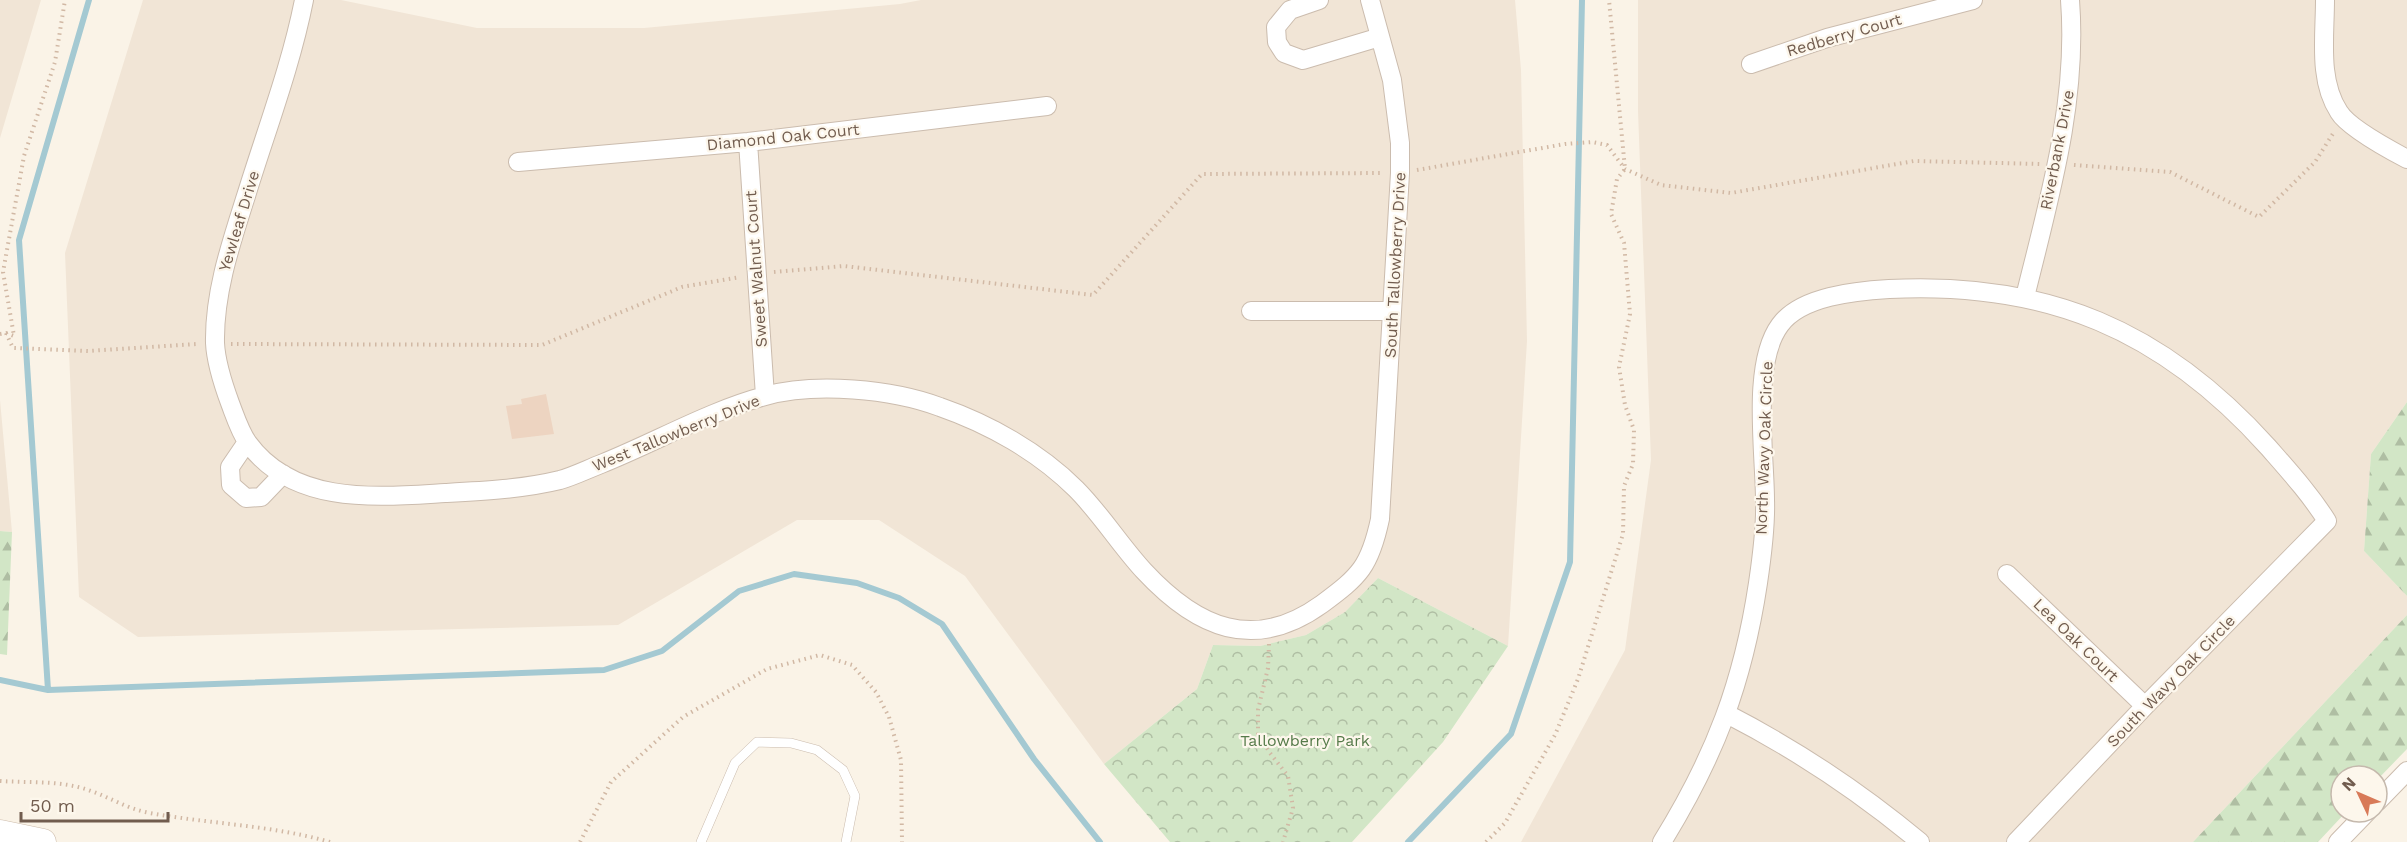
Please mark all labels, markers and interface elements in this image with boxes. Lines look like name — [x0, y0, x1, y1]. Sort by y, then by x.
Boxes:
street label: Redberry Court — [1784, 9, 1904, 60]
street label: Riverbank Drive — [2036, 88, 2078, 212]
street label: Diamond Oak Court — [706, 120, 861, 154]
street label: Yewleaf Drive — [215, 168, 263, 274]
street label: South Tallowberry Drive — [1381, 171, 1409, 359]
street label: Sweet Walnut Court — [741, 190, 771, 348]
street label: North Wavy Oak Circle — [1751, 361, 1777, 535]
street label: West Tallowberry Drive — [589, 391, 763, 475]
street label: Lea Oak Court — [2029, 595, 2123, 686]
street label: South Wavy Oak Circle — [2103, 611, 2239, 751]
park label: Tallowberry Park — [1240, 731, 1370, 750]
north arrow — [2329, 764, 2389, 824]
text: N — [2338, 773, 2360, 795]
scale bar — [21, 785, 168, 823]
text: 50 m — [30, 795, 75, 816]

